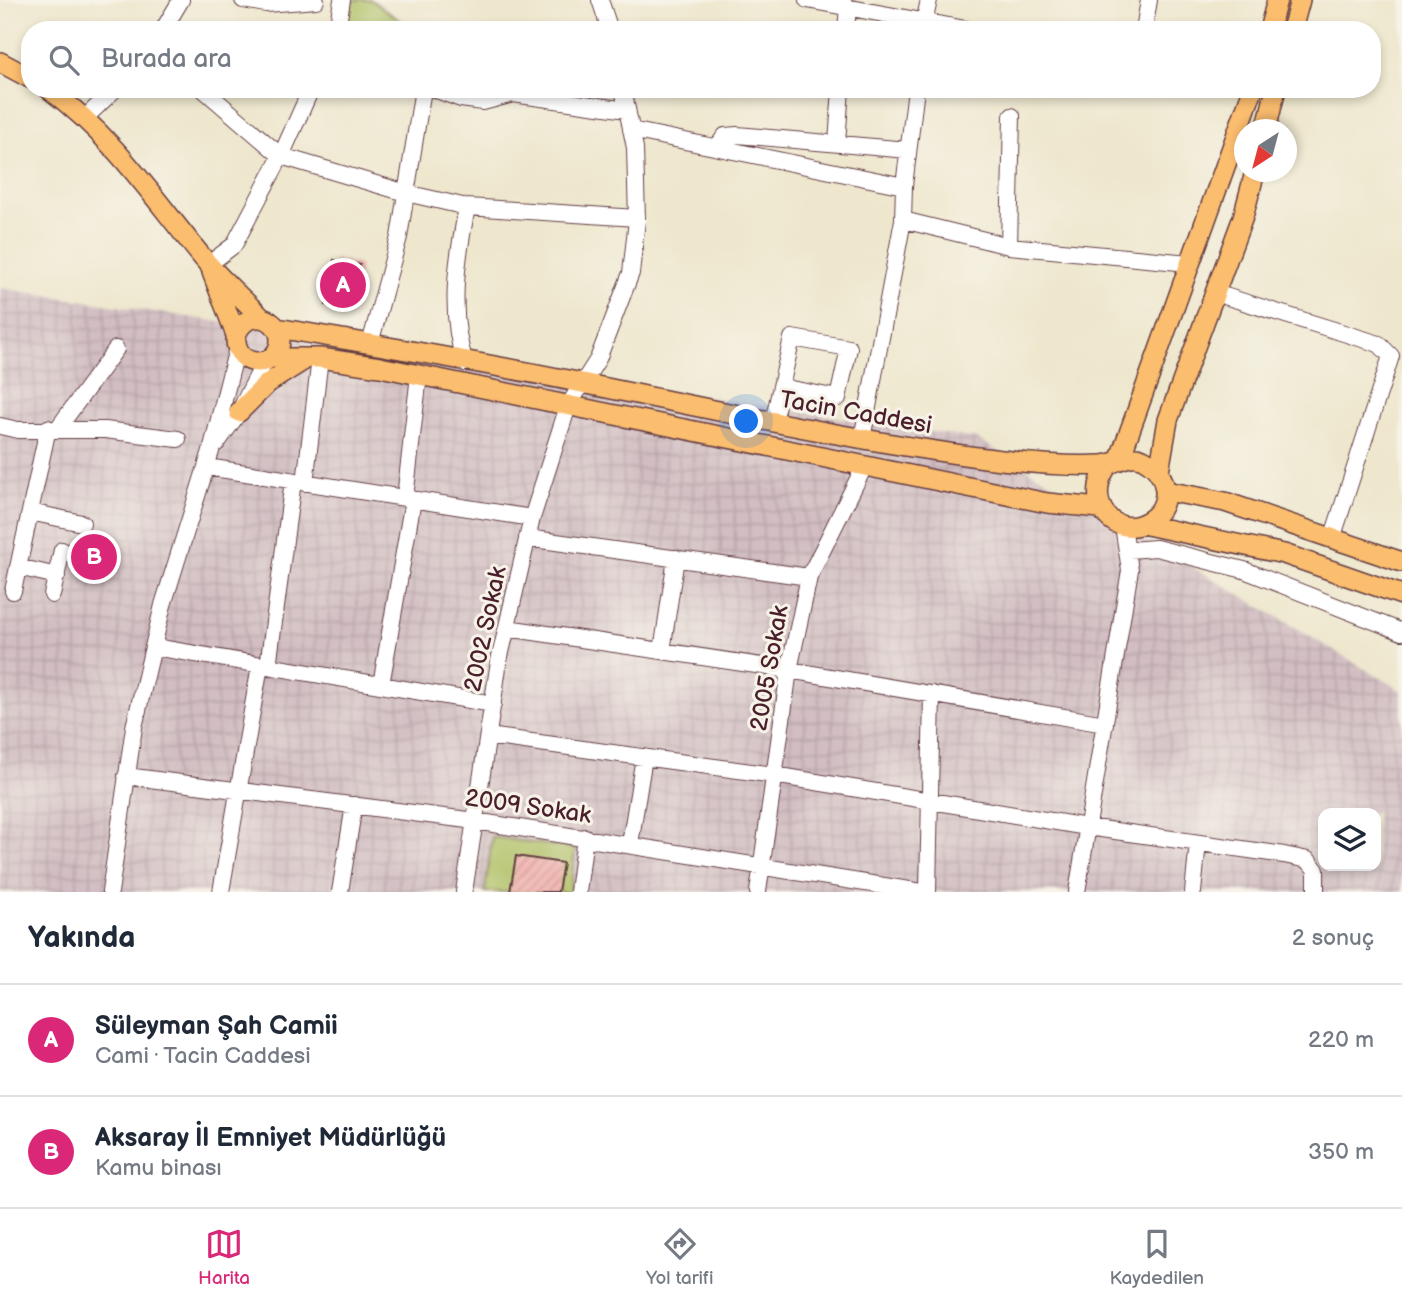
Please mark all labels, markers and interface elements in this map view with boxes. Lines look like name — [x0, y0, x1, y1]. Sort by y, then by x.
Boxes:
search box — [21, 21, 1381, 98]
icon: search — [45, 41, 83, 79]
text: Burada ara — [101, 44, 232, 75]
north arrow — [1234, 119, 1297, 182]
pin: A — [320, 259, 366, 311]
street label: Tacin Caddesi — [778, 385, 934, 440]
your location — [729, 404, 763, 438]
pin: B — [71, 531, 117, 583]
street label: 2002 Sokak — [458, 564, 513, 694]
street label: 2005 Sokak — [744, 603, 795, 733]
street label: 2009 Sokak — [463, 783, 593, 830]
map controls — [1318, 808, 1381, 871]
button: layers — [1318, 808, 1381, 871]
text: Yakında — [28, 920, 135, 956]
text: 2 sonuç — [1292, 924, 1374, 952]
text: Süleyman Şah Camii — [95, 1011, 338, 1042]
text: A — [44, 1026, 58, 1054]
text: 220 m — [1308, 1026, 1374, 1054]
text: Cami · Tacin Caddesi — [95, 1042, 311, 1070]
text: Aksaray İl Emniyet Müdürlüğü — [95, 1123, 446, 1154]
text: B — [43, 1138, 59, 1166]
text: 350 m — [1308, 1138, 1374, 1166]
text: Kamu binası — [95, 1154, 222, 1182]
tab: Harita — [198, 1225, 250, 1290]
tab: Yol tarifi — [646, 1225, 713, 1290]
tab: Kaydedilen — [1109, 1225, 1204, 1290]

